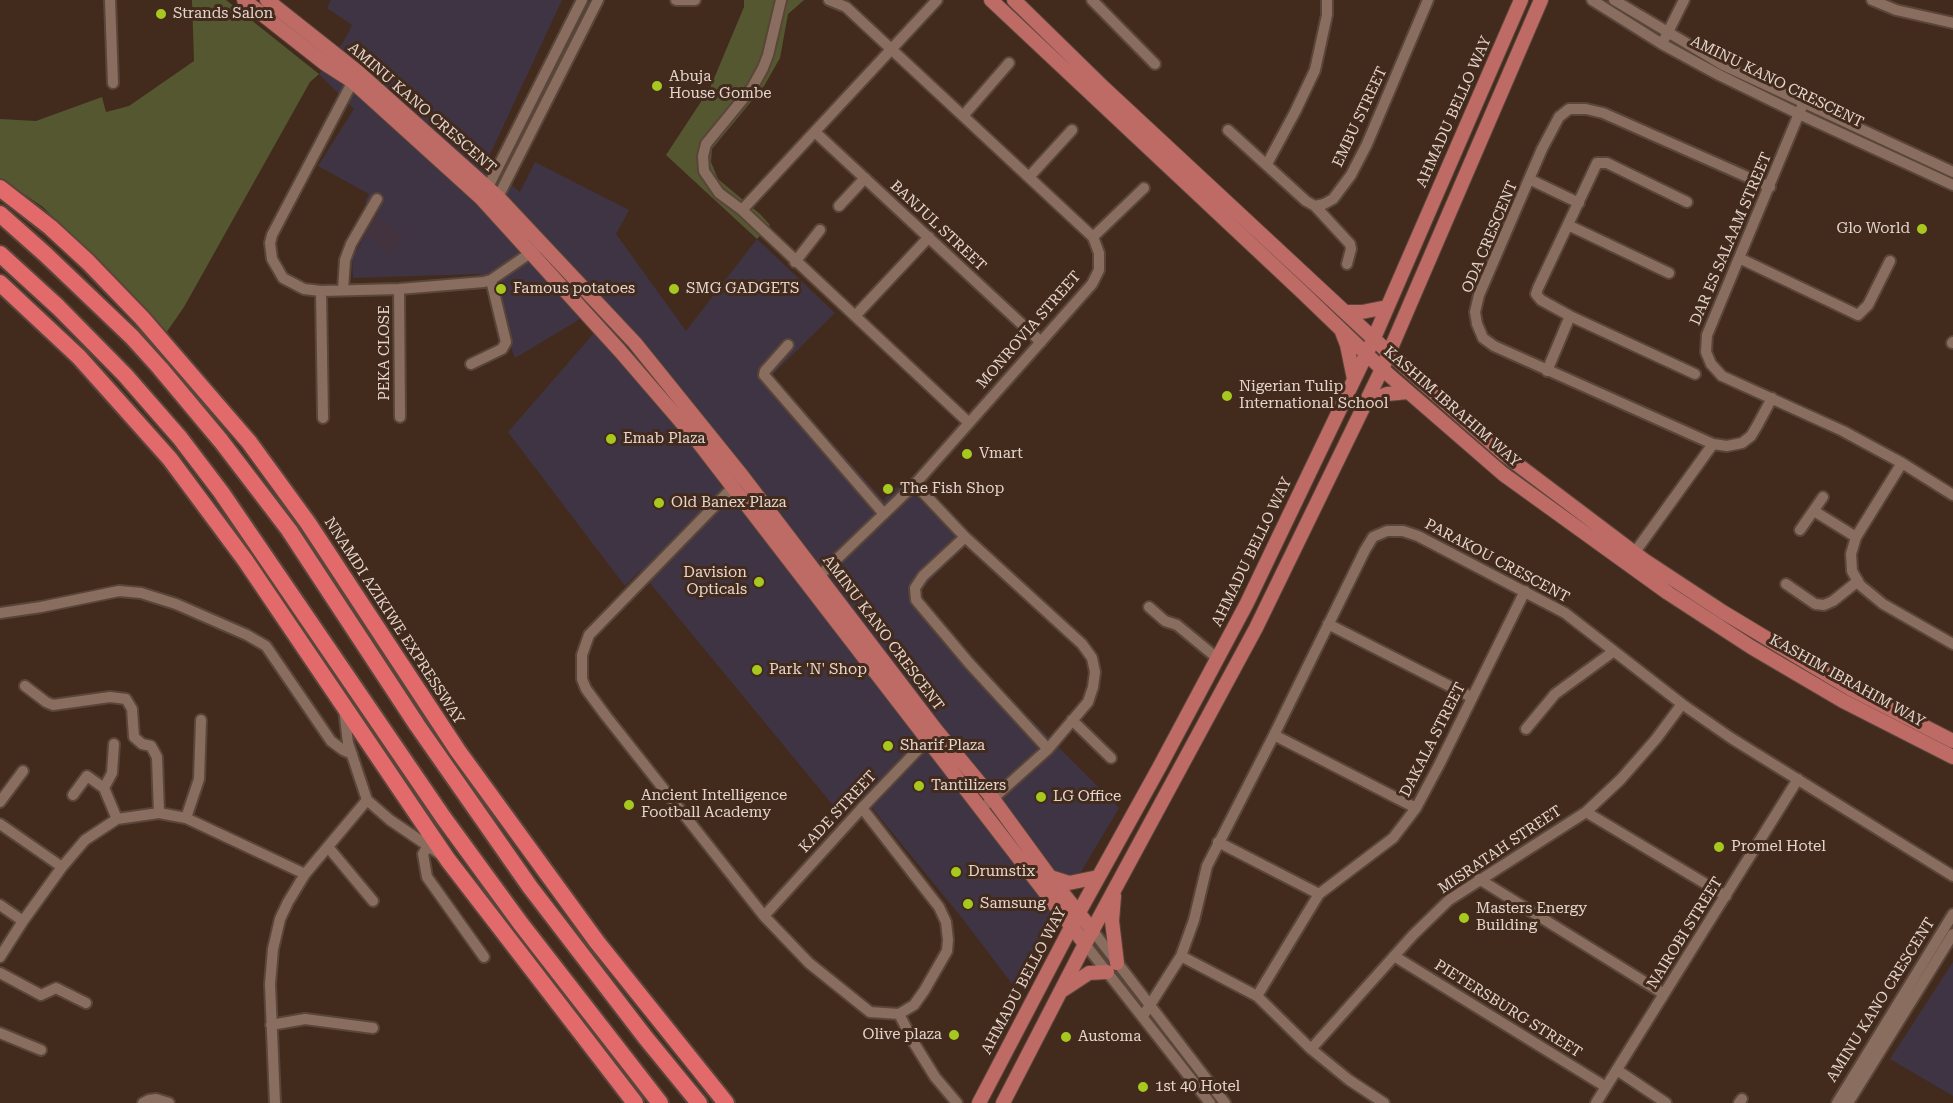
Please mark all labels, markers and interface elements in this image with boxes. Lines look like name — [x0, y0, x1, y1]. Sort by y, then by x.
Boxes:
place label: Strands Salon — [173, 5, 273, 23]
marker: Strands Salon — [154, 7, 168, 21]
street label: AMINU KANO CRESCENT — [1688, 32, 1866, 132]
street label: AHMADU BELLO WAY — [1412, 34, 1496, 190]
street label: AMINU KANO CRESCENT — [344, 39, 500, 177]
street label: EMBU STREET — [1329, 64, 1391, 170]
place label: Abuja House Gombe — [669, 68, 772, 103]
marker: Abuja House Gombe — [650, 79, 664, 93]
street label: DAR ES SALAAM STREET — [1686, 150, 1776, 328]
street label: BANJUL STREET — [886, 177, 990, 275]
street label: ODA CRESCENT — [1458, 178, 1522, 296]
place label: Glo World — [1837, 220, 1910, 238]
marker: Glo World — [1915, 222, 1929, 236]
street label: MONROVIA STREET — [973, 268, 1085, 392]
place label: Famous potatoes — [513, 280, 635, 298]
place label: SMG GADGETS — [686, 280, 799, 298]
marker: Famous potatoes — [494, 282, 508, 296]
marker: SMG GADGETS — [667, 282, 681, 296]
street label: PEKA CLOSE — [376, 305, 394, 401]
street label: KASHIM IBRAHIM WAY — [1380, 343, 1524, 471]
place label: Nigerian Tulip International School — [1239, 378, 1388, 413]
marker: Nigerian Tulip International School — [1220, 389, 1234, 403]
place label: Emab Plaza — [623, 430, 705, 448]
marker: Emab Plaza — [604, 432, 618, 446]
place label: Vmart — [979, 445, 1023, 463]
marker: Vmart — [960, 447, 974, 461]
street label: AHMADU BELLO WAY — [1208, 474, 1296, 630]
place label: The Fish Shop — [900, 480, 1004, 498]
marker: The Fish Shop — [881, 482, 895, 496]
place label: Old Banex Plaza — [671, 494, 787, 512]
marker: Old Banex Plaza — [652, 496, 666, 510]
street label: NNAMDI AZIKIWE EXPRESSWAY — [320, 514, 468, 728]
street label: PARAKOU CRESCENT — [1422, 515, 1572, 607]
street label: AMINU KANO CRESCENT — [819, 552, 947, 714]
place label: Davision Opticals — [683, 564, 747, 599]
marker: Davision Opticals — [752, 575, 766, 589]
street label: KASHIM IBRAHIM WAY — [1766, 631, 1928, 731]
place label: Park 'N' Shop — [769, 661, 867, 679]
marker: Park 'N' Shop — [750, 663, 764, 677]
street label: DAKALA STREET — [1396, 680, 1470, 800]
place label: Sharif Plaza — [900, 737, 985, 755]
marker: Sharif Plaza — [881, 739, 895, 753]
street label: KADE STREET — [795, 767, 881, 857]
place label: Tantilizers — [931, 777, 1006, 795]
marker: Tantilizers — [912, 779, 926, 793]
place label: Ancient Intelligence Football Academy — [641, 787, 787, 822]
place label: LG Office — [1053, 788, 1121, 806]
marker: LG Office — [1034, 790, 1048, 804]
marker: Ancient Intelligence Football Academy — [622, 798, 636, 812]
street label: MISRATAH STREET — [1435, 802, 1565, 898]
place label: Promel Hotel — [1731, 838, 1826, 856]
marker: Promel Hotel — [1712, 840, 1726, 854]
place label: Drumstix — [968, 863, 1035, 881]
marker: Drumstix — [949, 865, 963, 879]
street label: NAIROBI STREET — [1643, 874, 1727, 992]
place label: Samsung — [980, 895, 1046, 913]
marker: Samsung — [961, 897, 975, 911]
place label: Masters Energy Building — [1476, 900, 1587, 935]
street label: AHMADU BELLO WAY — [978, 905, 1070, 1057]
marker: Masters Energy Building — [1457, 911, 1471, 925]
street label: AMINU KANO CRESCENT — [1823, 915, 1939, 1085]
street label: PIETERSBURG STREET — [1431, 956, 1585, 1062]
place label: Olive plaza — [863, 1026, 942, 1044]
marker: Olive plaza — [947, 1028, 961, 1042]
place label: Austoma — [1078, 1028, 1141, 1046]
marker: Austoma — [1059, 1030, 1073, 1044]
place label: 1st 40 Hotel — [1155, 1078, 1240, 1096]
marker: 1st 40 Hotel — [1136, 1080, 1150, 1094]

